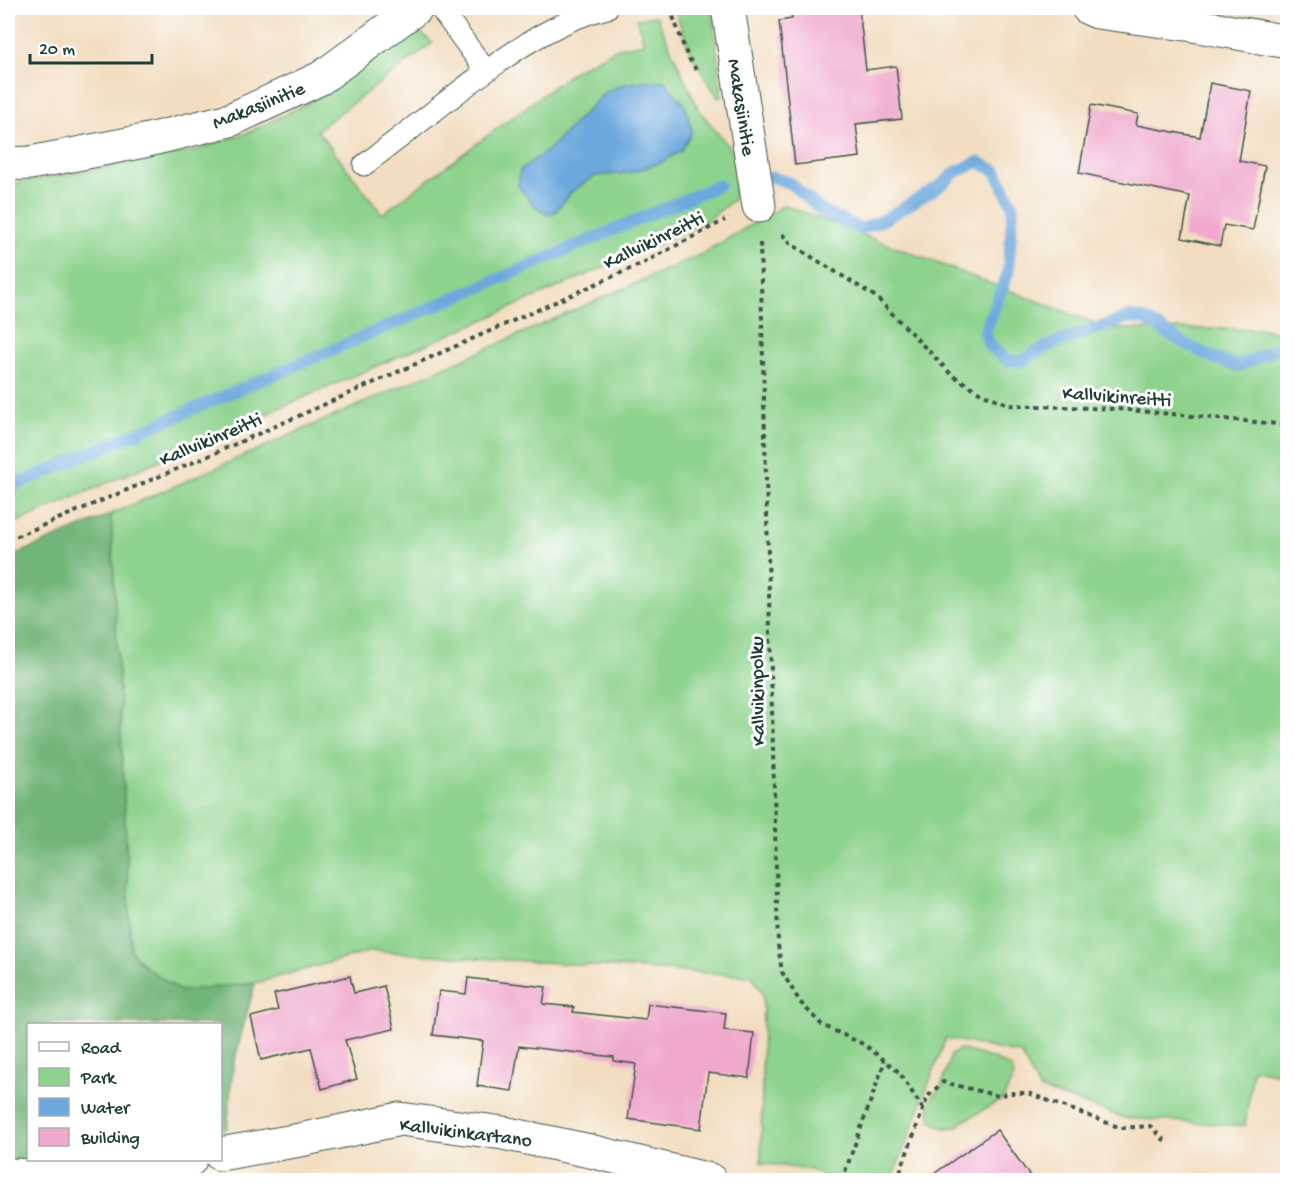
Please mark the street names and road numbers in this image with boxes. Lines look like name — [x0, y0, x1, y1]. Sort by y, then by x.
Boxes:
street label: Makasiinitie — [721, 57, 759, 158]
street label: Makasiinitie — [210, 78, 310, 136]
street label: Kallvikinreitti — [600, 208, 709, 276]
street label: Kallvikinreitti — [1061, 383, 1172, 414]
street label: Kallvikinreitti — [157, 409, 266, 473]
street label: Kallvikinpolku — [747, 635, 772, 746]
street label: Kallvikinkartano — [398, 1115, 533, 1154]

